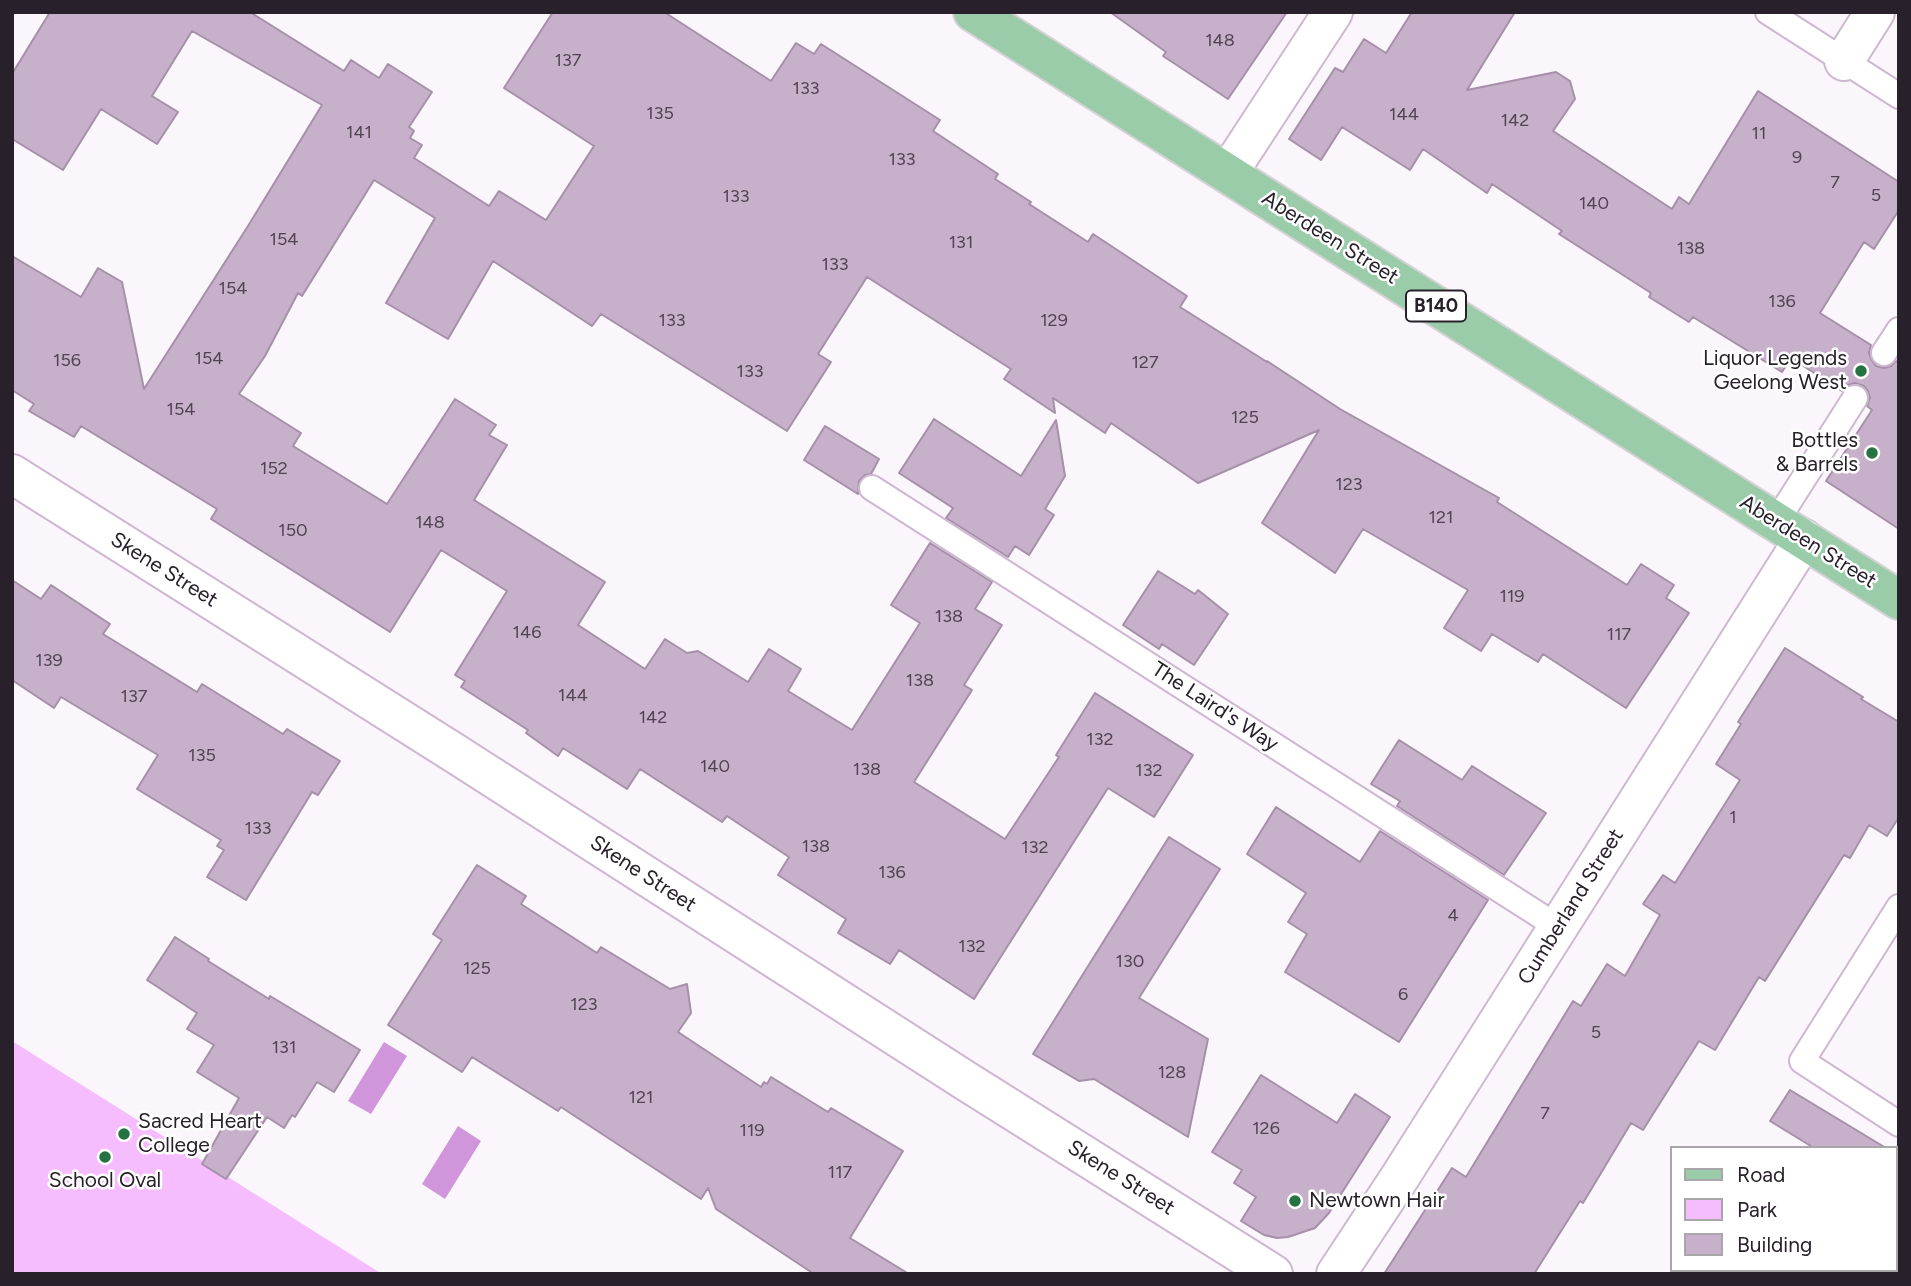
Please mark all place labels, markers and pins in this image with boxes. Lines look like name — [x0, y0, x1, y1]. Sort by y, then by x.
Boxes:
place label: Liquor Legends Geelong West — [1703, 346, 1847, 396]
marker: Liquor Legends Geelong West — [1853, 363, 1869, 379]
place label: Bottles & Barrels — [1776, 428, 1858, 478]
marker: Bottles & Barrels — [1864, 445, 1880, 461]
place label: Sacred Heart College — [138, 1109, 262, 1159]
marker: Sacred Heart College — [116, 1126, 132, 1142]
marker: School Oval — [97, 1149, 113, 1165]
place label: School Oval — [49, 1168, 161, 1194]
place label: Newtown Hair — [1309, 1188, 1445, 1214]
marker: Newtown Hair — [1287, 1193, 1303, 1209]

